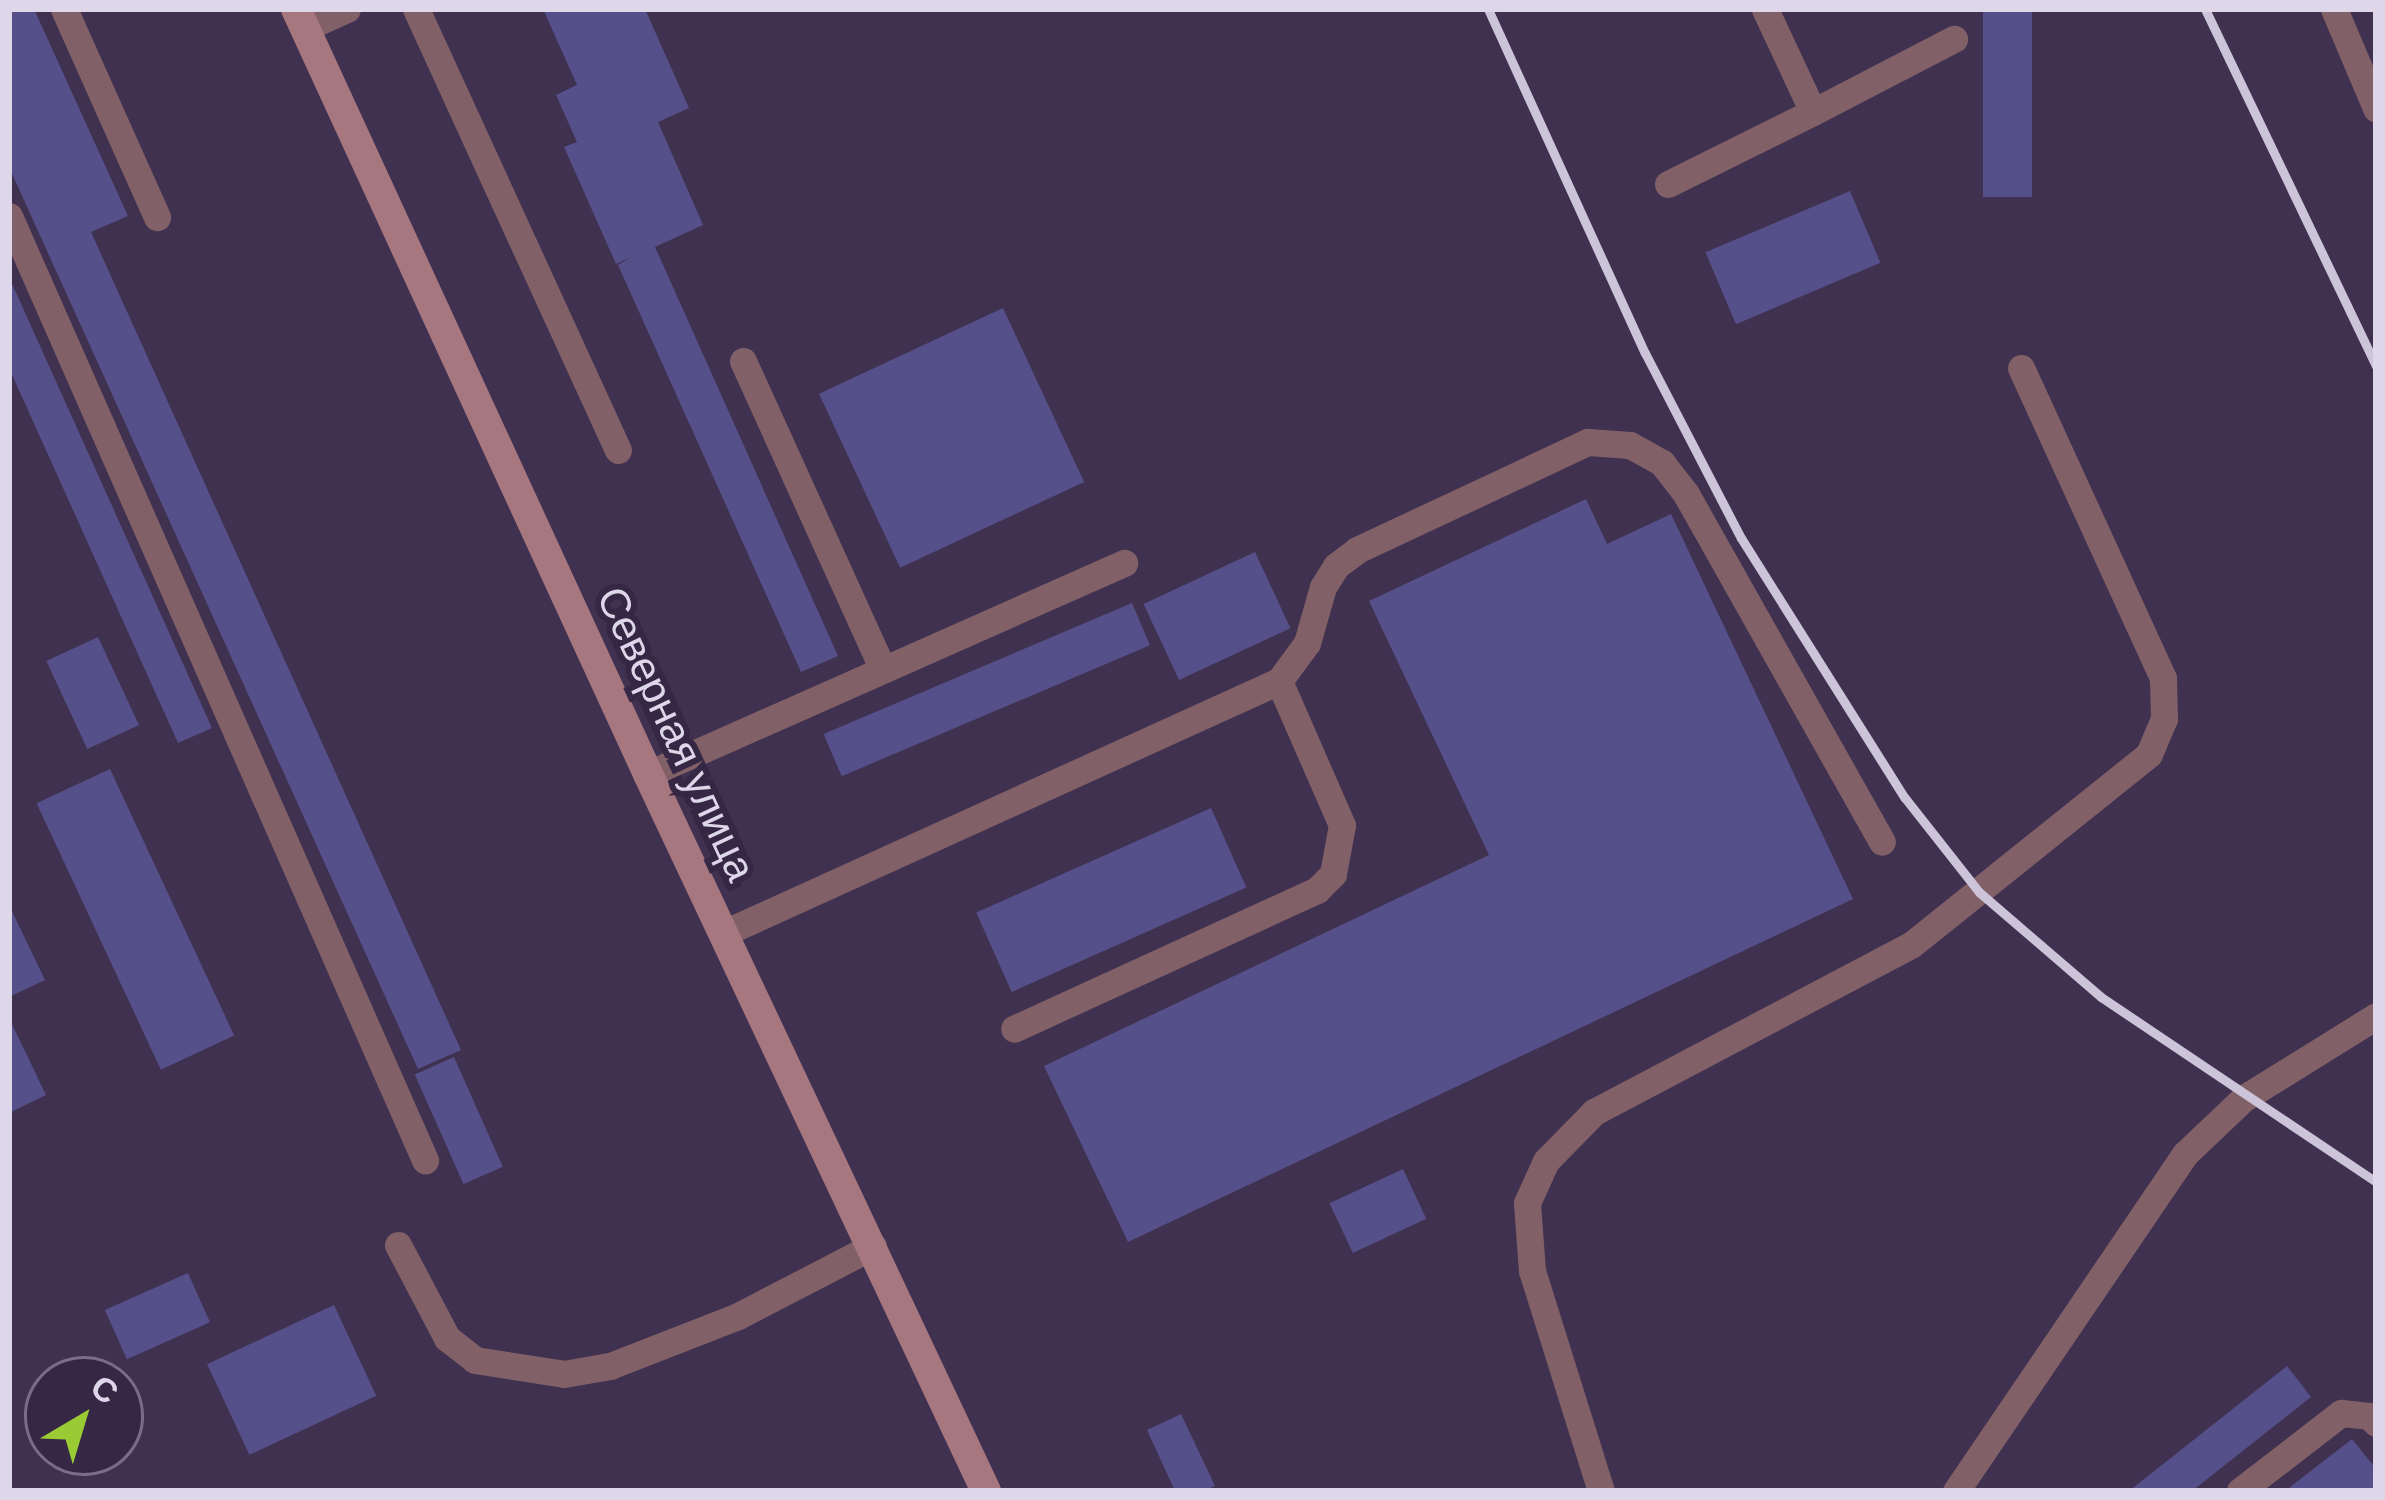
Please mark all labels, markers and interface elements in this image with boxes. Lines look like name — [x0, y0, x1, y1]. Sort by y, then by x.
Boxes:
street label: Северная улица — [586, 579, 766, 889]
north arrow — [24, 1356, 144, 1476]
text: С — [84, 1368, 125, 1412]

